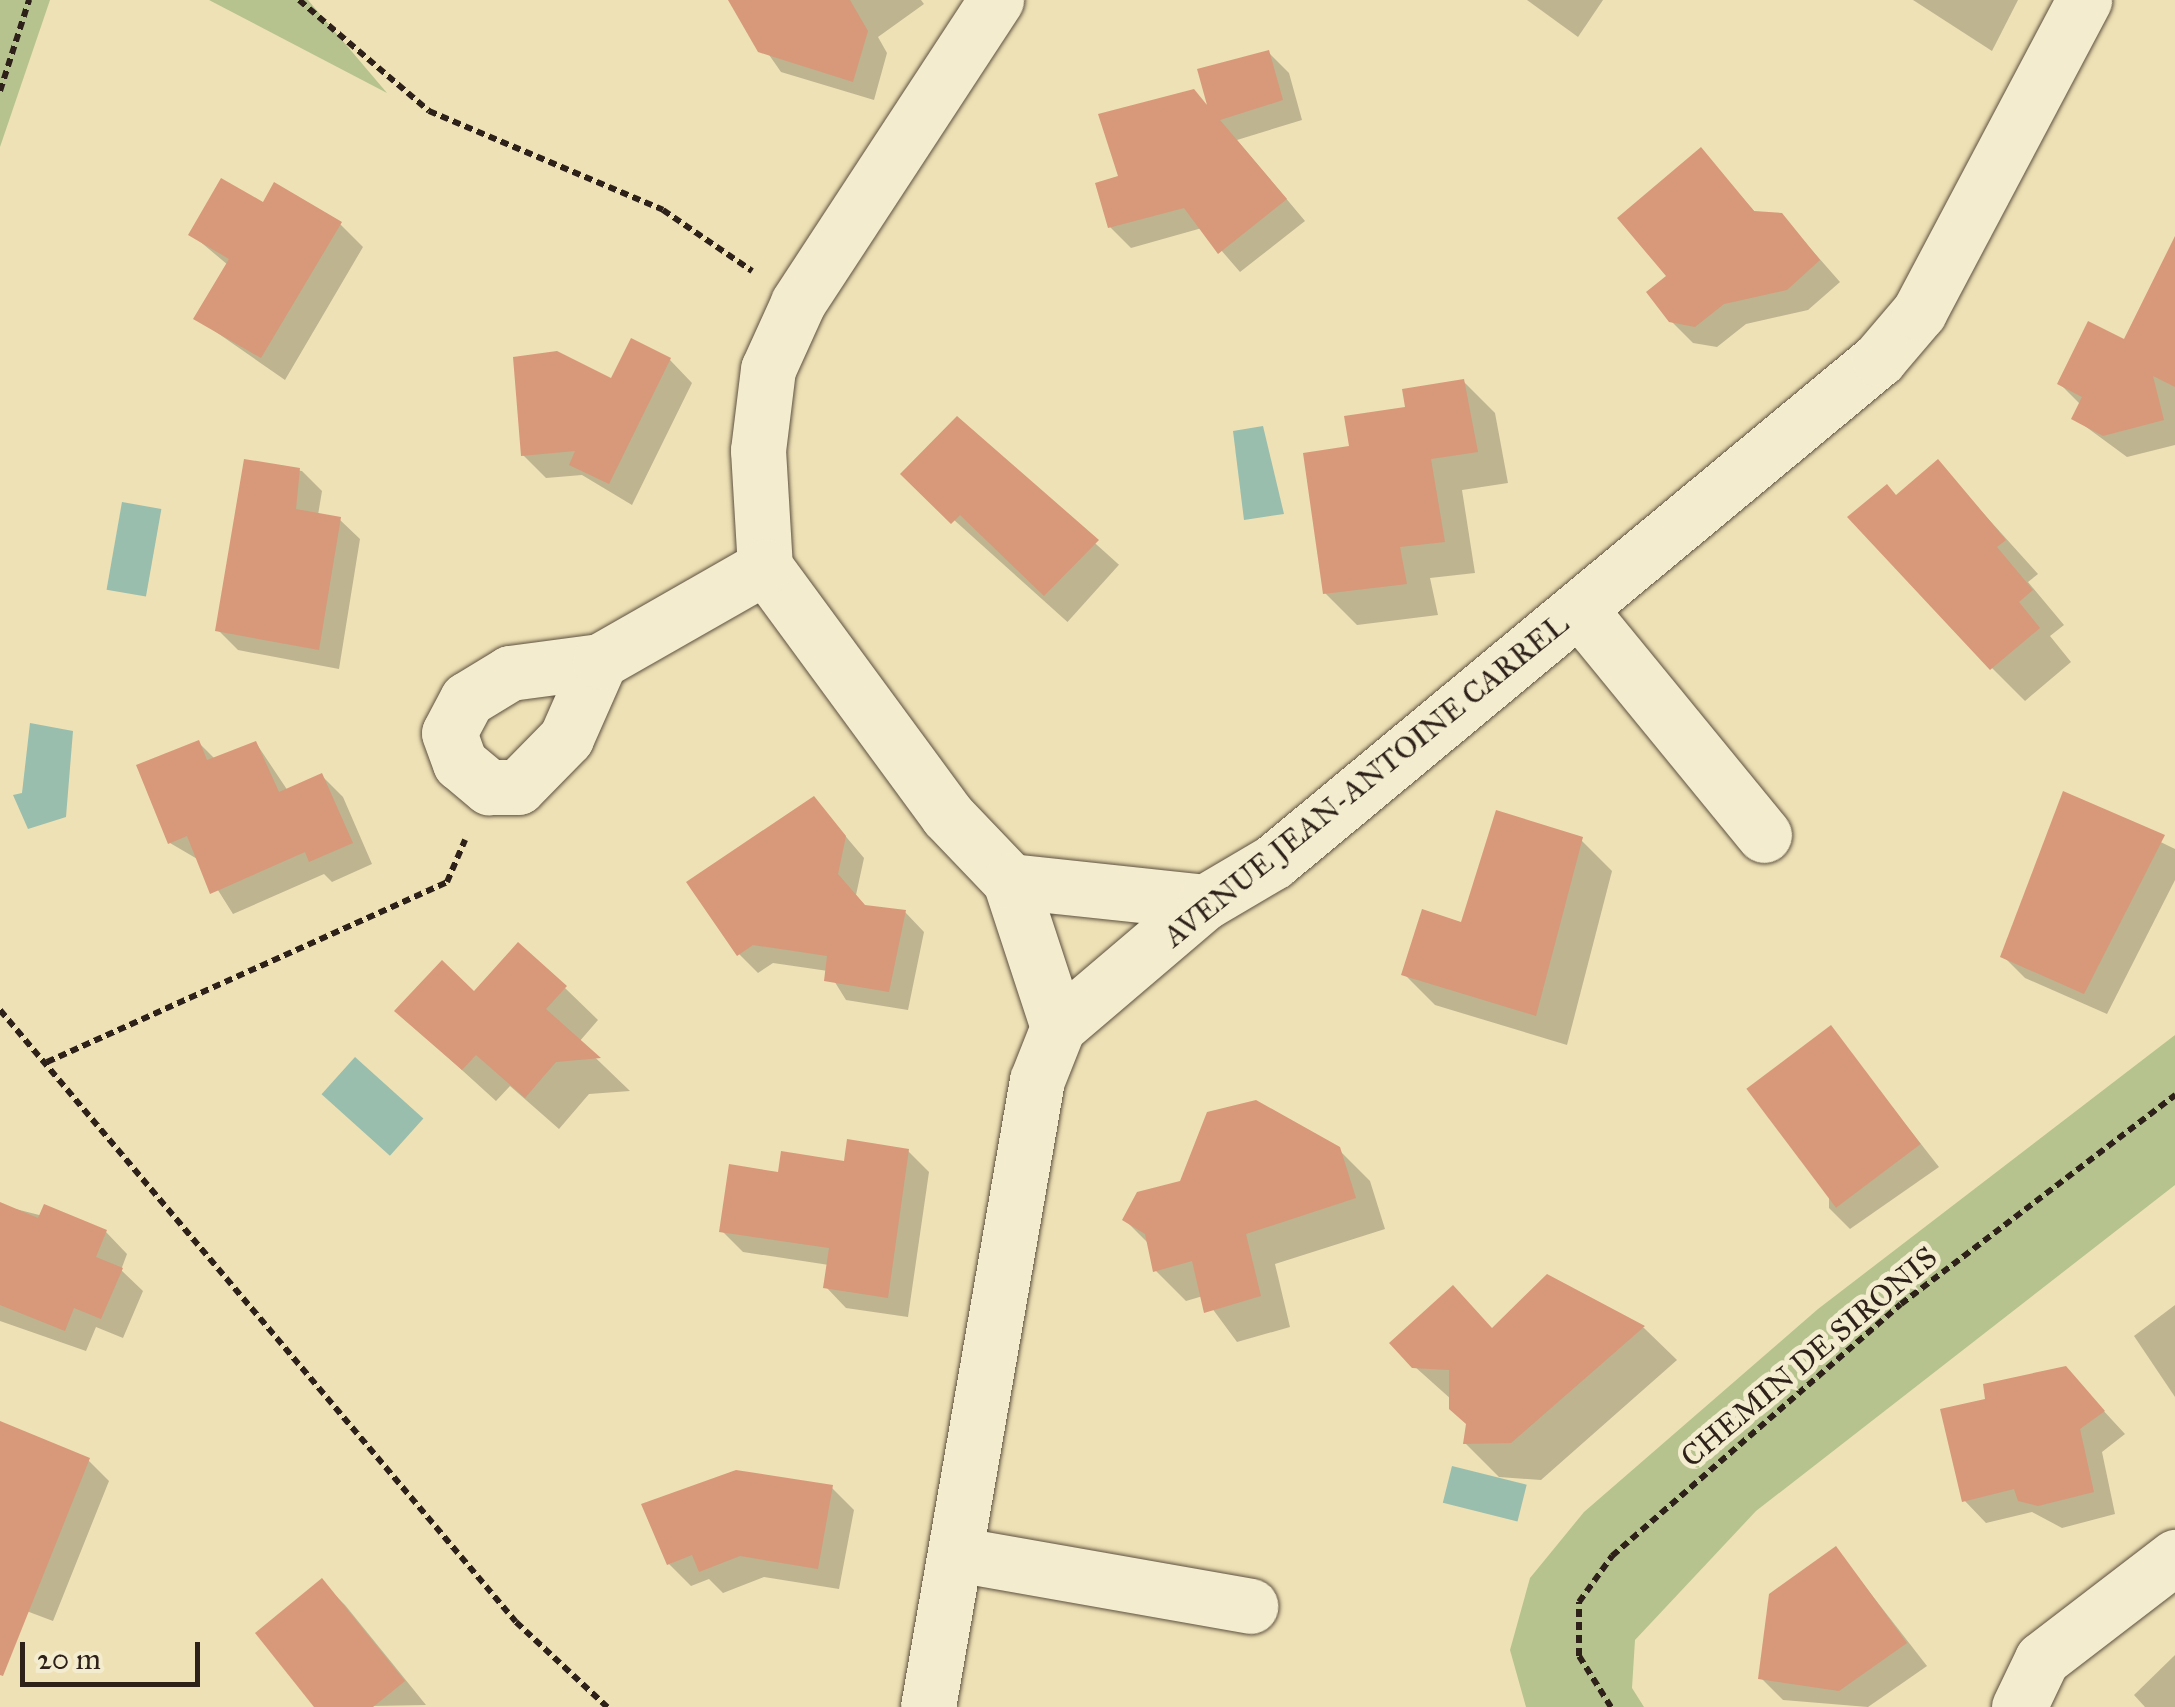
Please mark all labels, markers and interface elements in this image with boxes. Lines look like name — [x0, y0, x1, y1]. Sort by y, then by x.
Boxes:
street label: AVENUE JEAN-ANTOINE CARREL — [1156, 605, 1576, 955]
street label: CHEMIN DE SIRONIS — [1674, 1239, 1944, 1475]
scale bar — [25, 1622, 205, 1684]
text: 20 m — [37, 1641, 101, 1677]

